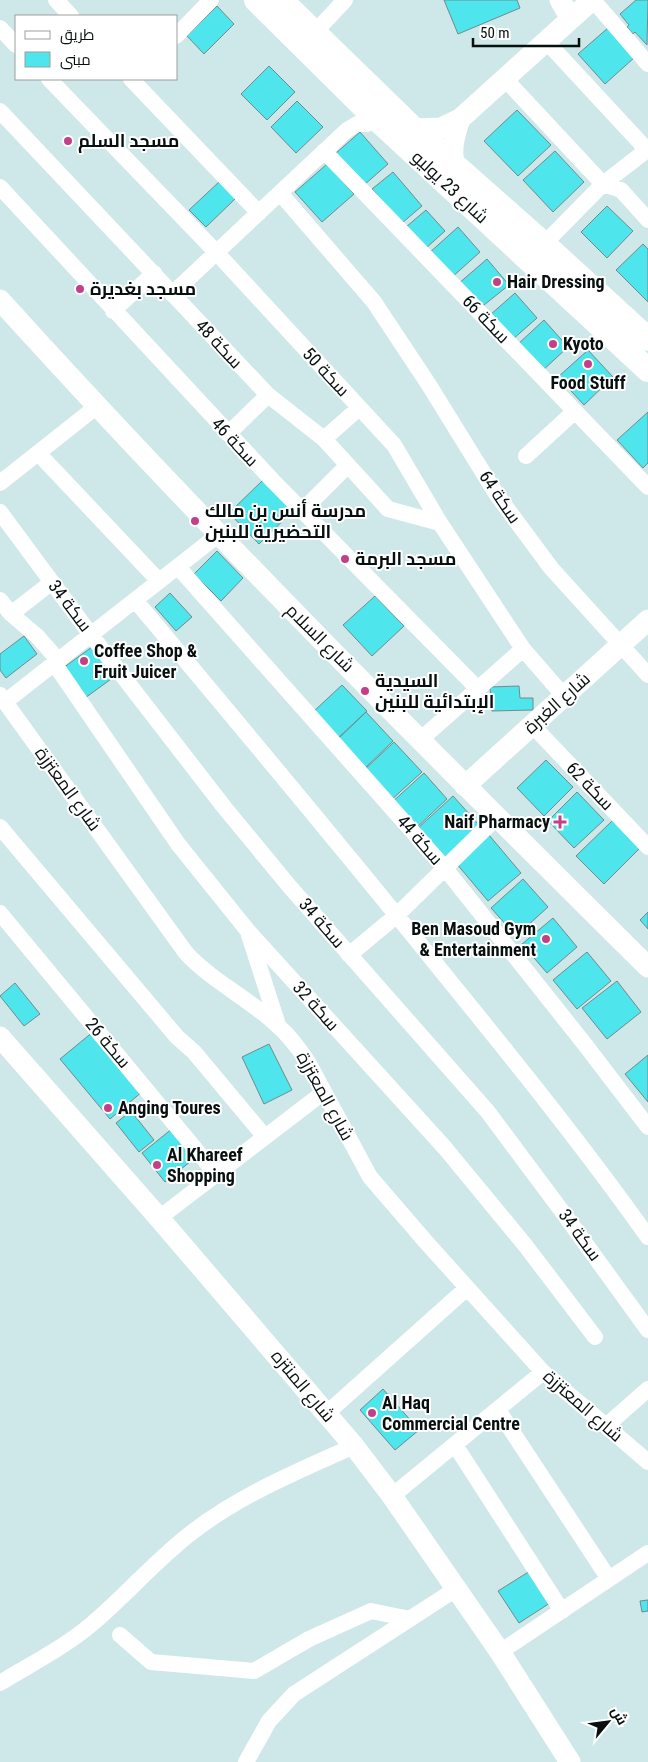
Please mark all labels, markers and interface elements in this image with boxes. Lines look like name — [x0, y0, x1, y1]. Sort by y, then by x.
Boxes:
legend — [15, 15, 178, 80]
scale bar — [473, 15, 579, 47]
text: 50 m — [480, 24, 510, 42]
text: طريق — [60, 26, 94, 45]
text: مبنى — [60, 51, 91, 70]
place label: مسجد السلم — [78, 130, 180, 153]
marker: مسجد السلم — [62, 135, 74, 147]
street label: شارع 23 يوليو — [406, 146, 493, 229]
place label: Hair Dressing — [507, 271, 605, 292]
marker: Hair Dressing — [491, 276, 503, 288]
place label: مسجد بغديرة — [90, 278, 196, 300]
marker: مسجد بغديرة — [74, 283, 86, 295]
street label: سكة 66 — [458, 290, 514, 347]
street label: سكة 48 — [192, 315, 247, 372]
place label: Kyoto — [563, 333, 604, 354]
marker: Kyoto — [547, 338, 559, 350]
street label: سكة 50 — [299, 343, 354, 400]
marker: Food Stuff — [582, 358, 594, 370]
place label: Food Stuff — [550, 372, 626, 393]
street label: سكة 46 — [208, 413, 263, 470]
street label: سكة 64 — [475, 466, 526, 527]
place label: مدرسة أنس بن مالك التحضيرية للبنين — [205, 498, 366, 543]
marker: مدرسة أنس بن مالك التحضيرية للبنين — [189, 515, 201, 527]
place label: مسجد البرمة — [355, 548, 456, 570]
marker: مسجد البرمة — [339, 553, 351, 565]
street label: سكة 34 — [44, 576, 97, 636]
street label: شارع السلام — [281, 599, 359, 677]
place label: Coffee Shop & Fruit Juicer — [94, 640, 198, 682]
marker: Coffee Shop & Fruit Juicer — [78, 655, 90, 667]
street label: شارع الغبرة — [519, 668, 595, 739]
place label: السيدية الإبتدائية للبنين — [375, 670, 494, 714]
marker: السيدية الإبتدائية للبنين — [359, 685, 371, 697]
street label: شارع المعتززة — [29, 743, 106, 836]
street label: سكة 62 — [562, 757, 618, 814]
street label: سكة 44 — [393, 811, 448, 869]
place label: Naif Pharmacy — [444, 811, 550, 832]
marker: Naif Pharmacy — [554, 816, 566, 828]
street label: سكة 34 — [295, 894, 350, 952]
place label: Ben Masoud Gym & Entertainment — [411, 918, 536, 960]
marker: Ben Masoud Gym & Entertainment — [540, 933, 552, 945]
street label: سكة 32 — [289, 977, 344, 1035]
street label: سكة 26 — [81, 1013, 135, 1072]
street label: شارع المعتززة — [291, 1048, 358, 1145]
place label: Anging Toures — [118, 1097, 221, 1118]
marker: Anging Toures — [102, 1102, 114, 1114]
place label: Al Khareef Shopping — [167, 1144, 243, 1186]
marker: Al Khareef Shopping — [151, 1159, 163, 1171]
street label: سكة 34 — [555, 1205, 606, 1265]
street label: شارع المنتزه — [266, 1345, 340, 1427]
street label: شارع المعتززة — [538, 1365, 627, 1447]
place label: Al Haq Commercial Centre — [382, 1392, 520, 1434]
marker: Al Haq Commercial Centre — [366, 1407, 378, 1419]
north arrow — [583, 1697, 633, 1747]
text: ش — [607, 1704, 631, 1728]

